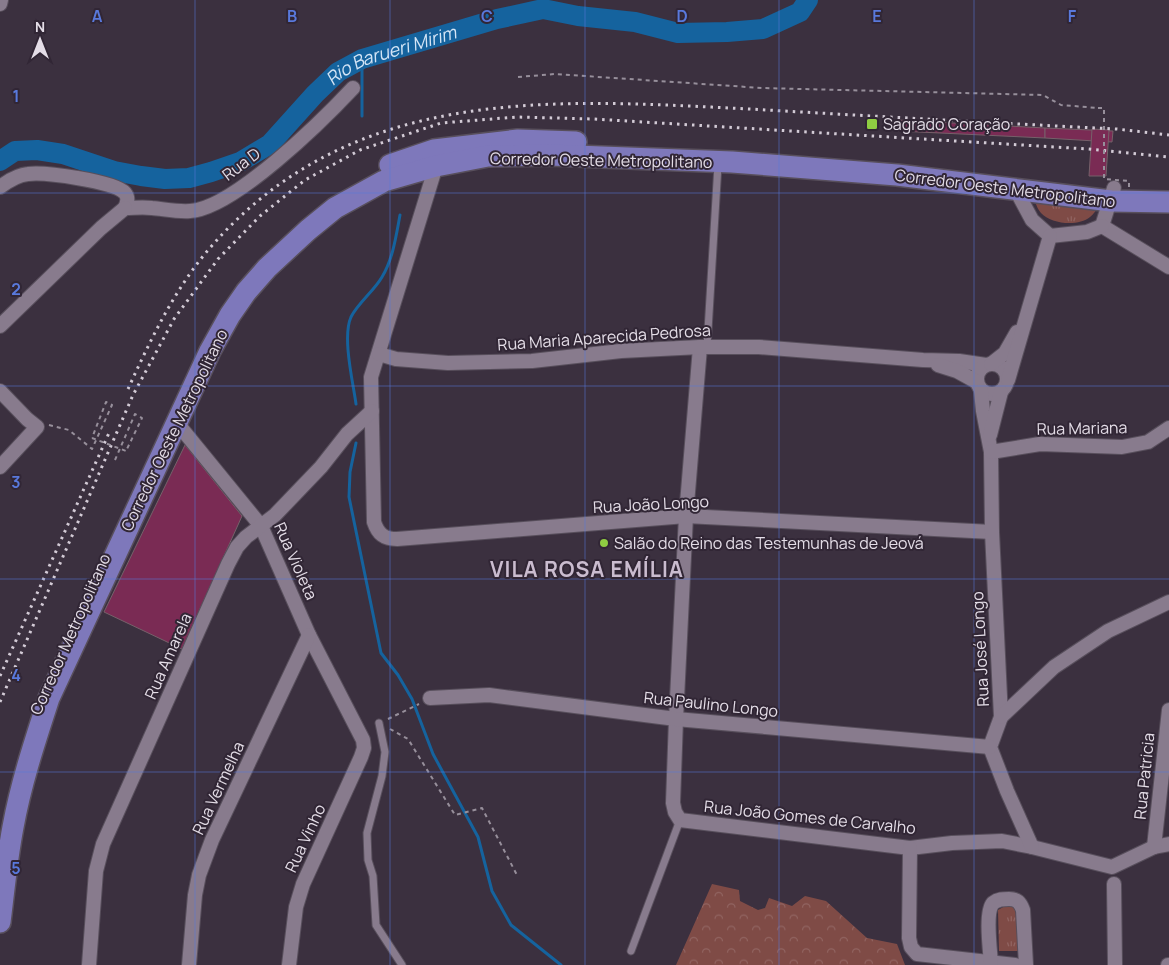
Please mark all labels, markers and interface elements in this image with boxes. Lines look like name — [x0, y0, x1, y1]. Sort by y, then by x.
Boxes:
text: A — [92, 5, 103, 27]
text: B — [287, 5, 297, 27]
text: C — [481, 5, 493, 27]
text: D — [676, 5, 688, 27]
text: E — [872, 5, 882, 27]
text: F — [1068, 5, 1077, 27]
north arrow — [15, 15, 65, 65]
text: N — [35, 17, 45, 36]
water label: Rio Barueri Mirim — [320, 19, 461, 90]
text: 1 — [12, 85, 20, 107]
place label: Sagrado Coração — [883, 113, 1010, 135]
marker: Sagrado Coração — [865, 117, 879, 131]
street label: Rua D — [217, 142, 265, 186]
street label: Corredor Oeste Metropolitano — [490, 147, 712, 173]
street label: Corredor Oeste Metropolitano — [893, 164, 1117, 212]
text: 2 — [11, 278, 21, 300]
street label: Rua Maria Aparecida Pedrosa — [497, 319, 711, 355]
street label: Corredor Oeste Metropolitano — [115, 325, 233, 535]
street label: Rua Mariana — [1036, 416, 1128, 440]
text: 3 — [11, 471, 21, 493]
street label: Rua João Longo — [592, 490, 710, 518]
street label: Rua Violeta — [269, 519, 323, 603]
place label: Salão do Reino das Testemunhas de Jeová — [614, 532, 924, 554]
marker: Salão do Reino das Testemunhas de Jeová — [598, 537, 610, 549]
street label: Corredor Metropolitano — [24, 550, 116, 718]
district label: VILA ROSA EMÍLIA — [490, 555, 684, 583]
street label: Rua José Longo — [966, 591, 994, 707]
street label: Rua Amarela — [139, 610, 197, 702]
text: 4 — [11, 664, 21, 686]
street label: Rua Paulino Longo — [643, 686, 779, 722]
street label: Rua Patricia — [1129, 732, 1159, 820]
street label: Rua Vermelha — [187, 738, 249, 838]
street label: Rua João Gomes de Carvalho — [703, 795, 917, 839]
street label: Rua Vinho — [280, 800, 330, 876]
text: 5 — [11, 857, 21, 879]

